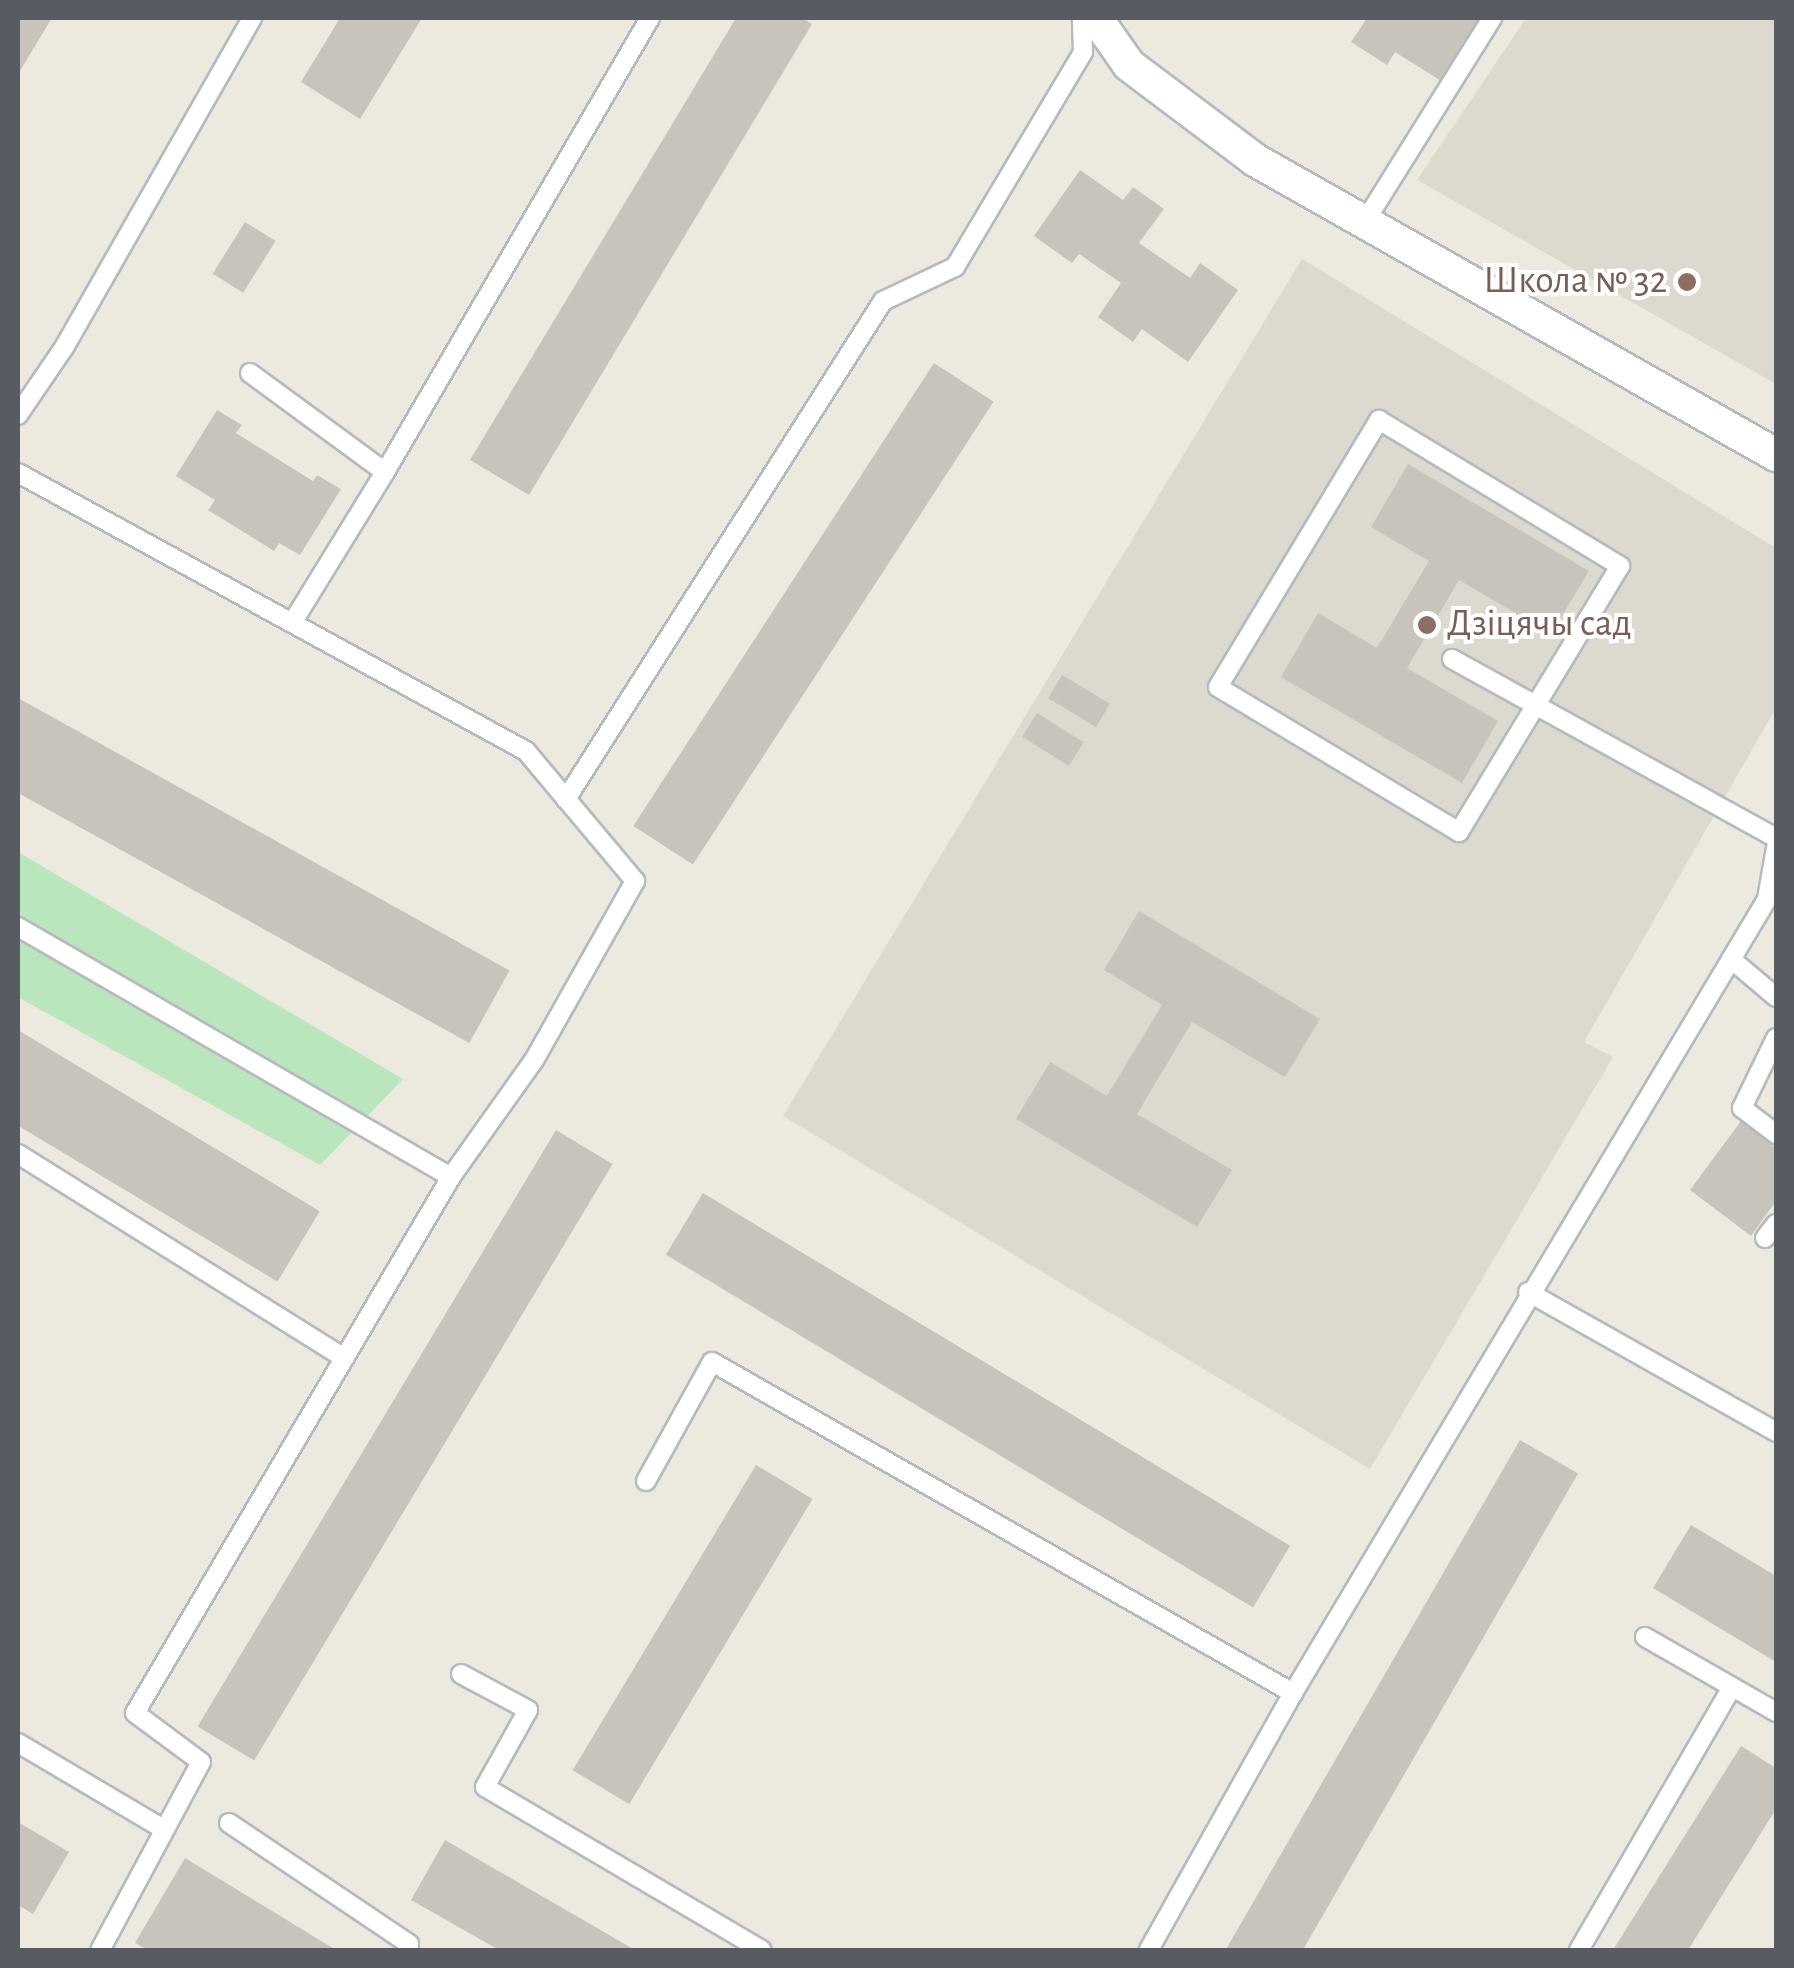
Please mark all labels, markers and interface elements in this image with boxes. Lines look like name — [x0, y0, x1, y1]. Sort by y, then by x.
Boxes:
place label: Школа № 32 — [1483, 259, 1667, 305]
marker: Школа № 32 — [1676, 271, 1698, 293]
place label: Дзіцячы сад — [1447, 602, 1632, 648]
marker: Дзіцячы сад — [1416, 614, 1438, 636]

